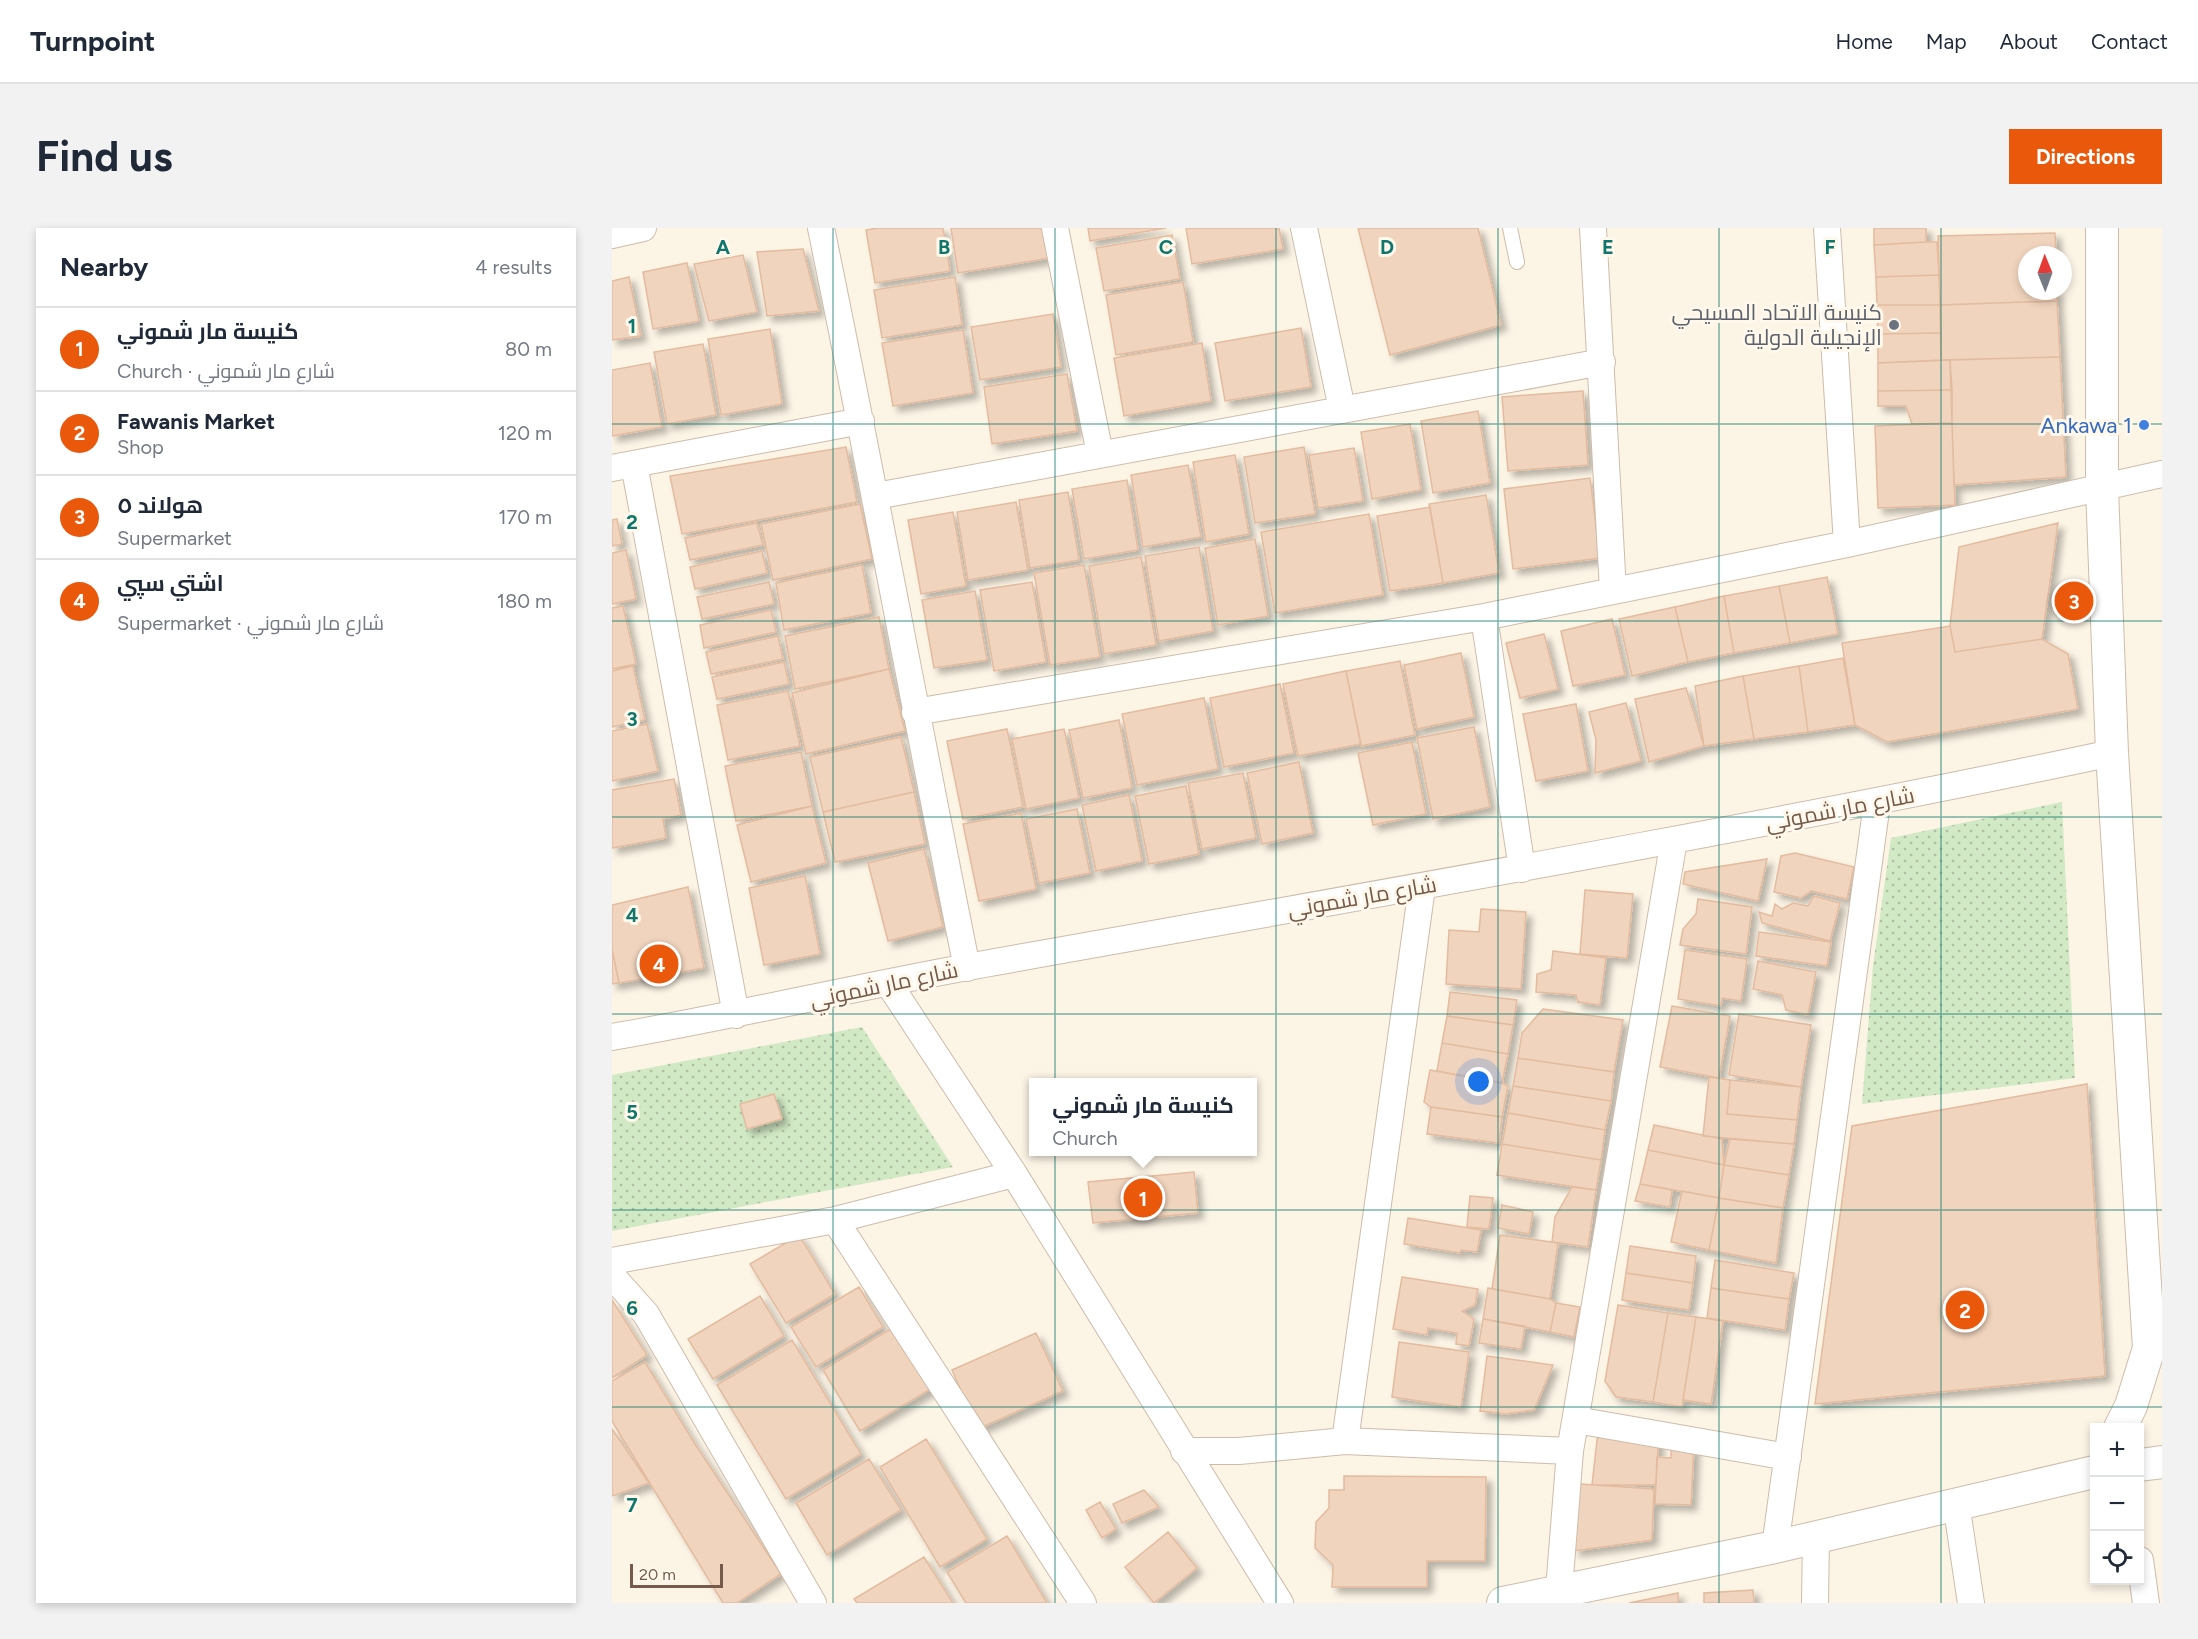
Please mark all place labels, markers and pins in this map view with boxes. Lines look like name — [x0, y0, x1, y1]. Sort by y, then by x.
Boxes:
place label: كنيسة الاتحاد المسيحي الإنجيلية الدولية — [1672, 299, 1882, 352]
marker: كنيسة الاتحاد المسيحي الإنجيلية الدولية — [1887, 318, 1901, 332]
place label: Ankawa 1 — [2041, 412, 2132, 439]
marker: Ankawa 1 — [2137, 418, 2151, 432]
pin: 3 — [2054, 578, 2094, 623]
pin: 4 — [640, 942, 678, 986]
pin: 1 — [1124, 1176, 1162, 1220]
pin: 2 — [1946, 1288, 1984, 1332]

